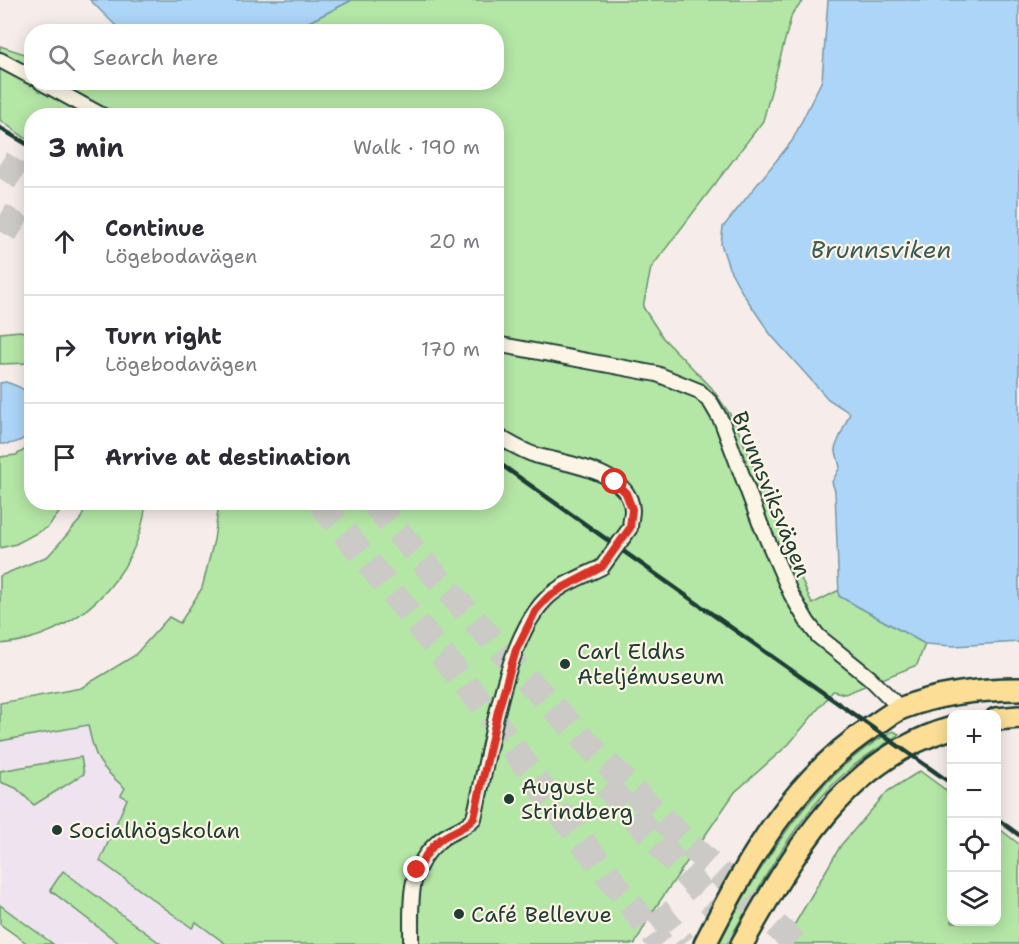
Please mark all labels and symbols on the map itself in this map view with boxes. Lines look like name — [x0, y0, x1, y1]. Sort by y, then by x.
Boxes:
water label: Brunnsviken — [811, 234, 951, 266]
street label: Brunnsviksvägen — [725, 407, 818, 581]
route start — [601, 468, 627, 494]
place label: Carl Eldhs Ateljémuseum — [577, 637, 724, 691]
marker: Carl Eldhs Ateljémuseum — [558, 657, 572, 671]
place label: August Strindberg — [521, 772, 633, 826]
marker: August Strindberg — [502, 792, 516, 806]
place label: Socialhögskolan — [69, 816, 240, 845]
marker: Socialhögskolan — [50, 823, 64, 837]
route end — [403, 856, 429, 882]
place label: Café Bellevue — [471, 900, 612, 929]
marker: Café Bellevue — [452, 907, 466, 921]

